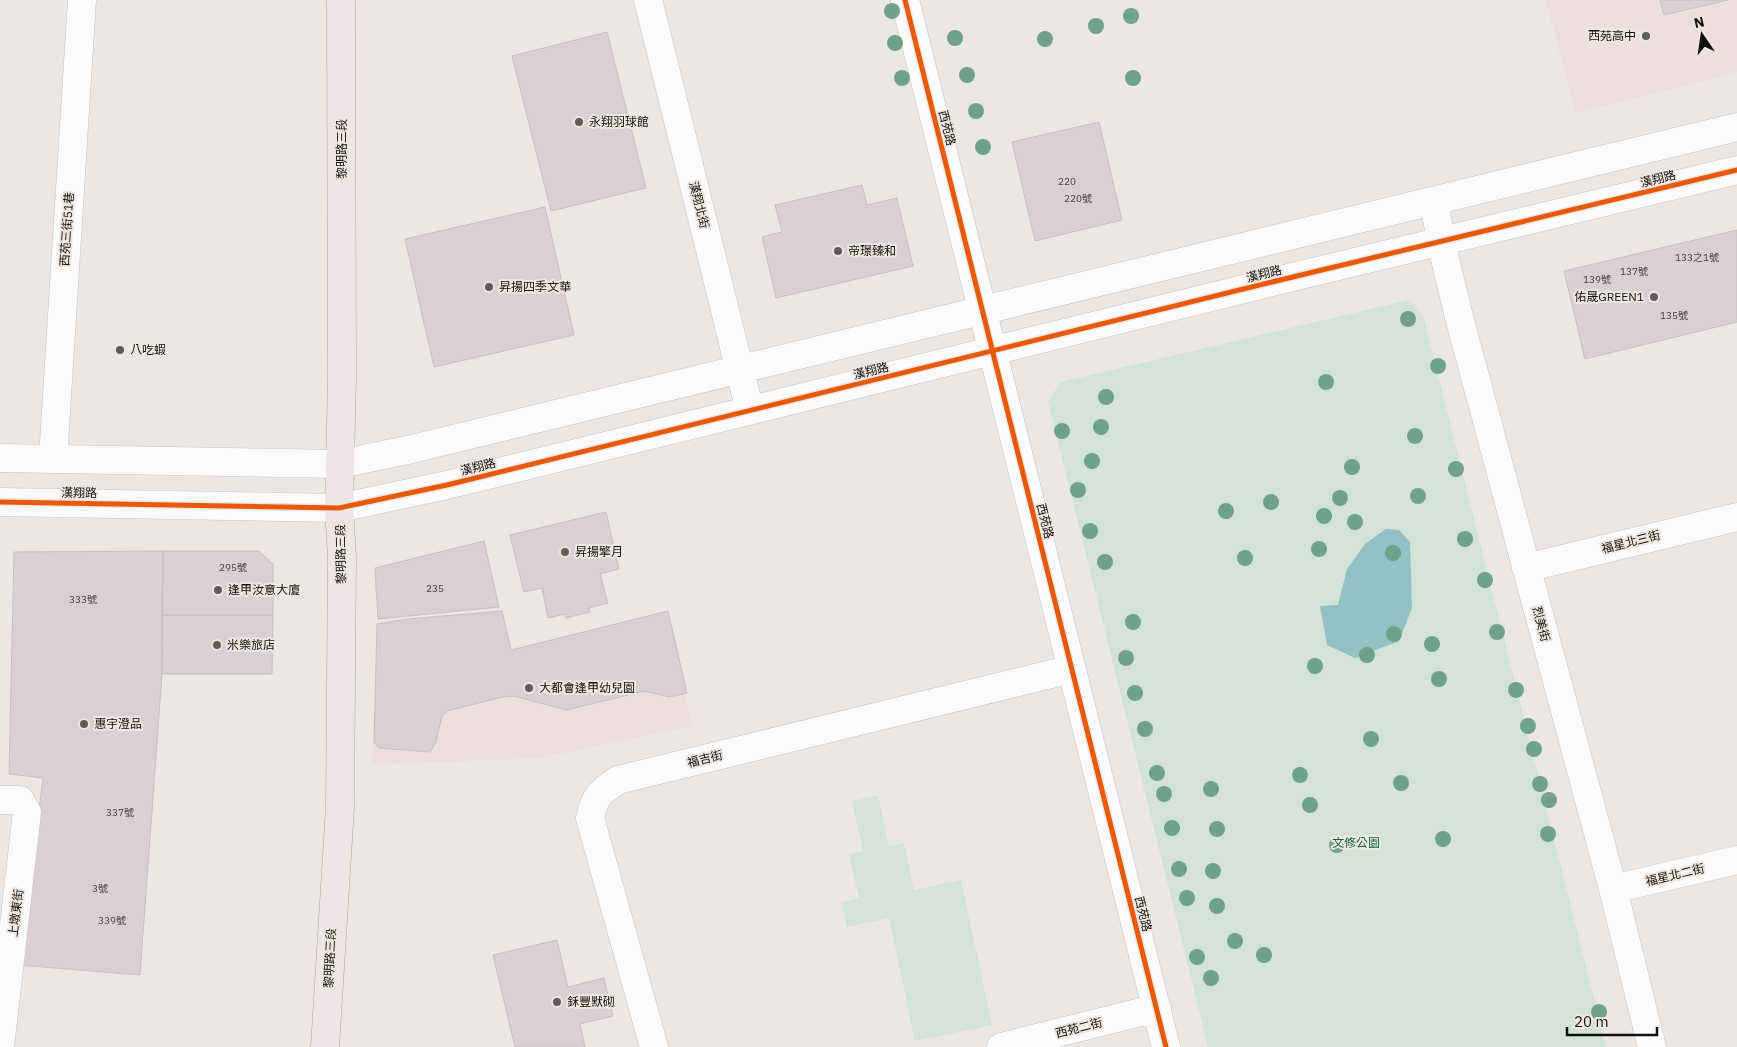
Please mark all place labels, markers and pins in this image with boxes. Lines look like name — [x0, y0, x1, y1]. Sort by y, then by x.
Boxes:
place label: 西苑高中 — [1588, 28, 1636, 43]
marker: 西苑高中 — [1640, 30, 1652, 42]
place label: 永翔羽球館 — [589, 114, 649, 129]
marker: 永翔羽球館 — [573, 116, 585, 128]
place label: 帝璟臻和 — [848, 243, 896, 258]
marker: 帝璟臻和 — [832, 245, 844, 257]
place label: 昇揚四季文華 — [499, 279, 571, 294]
marker: 昇揚四季文華 — [483, 281, 495, 293]
place label: 佑晟GREEN1 — [1574, 289, 1644, 304]
marker: 佑晟GREEN1 — [1648, 291, 1660, 303]
place label: 八吃蝦 — [130, 342, 166, 357]
marker: 八吃蝦 — [114, 344, 126, 356]
place label: 昇揚擎月 — [575, 544, 623, 559]
marker: 昇揚擎月 — [559, 546, 571, 558]
place label: 逢甲汝意大廈 — [228, 582, 300, 597]
marker: 逢甲汝意大廈 — [212, 584, 224, 596]
place label: 米樂旅店 — [227, 637, 275, 652]
marker: 米樂旅店 — [211, 639, 223, 651]
place label: 大都會逢甲幼兒園 — [539, 680, 635, 695]
marker: 大都會逢甲幼兒園 — [523, 682, 535, 694]
place label: 惠宇澄品 — [94, 716, 142, 731]
marker: 惠宇澄品 — [78, 718, 90, 730]
place label: 鉌豐默砌 — [567, 994, 615, 1009]
marker: 鉌豐默砌 — [551, 996, 563, 1008]

